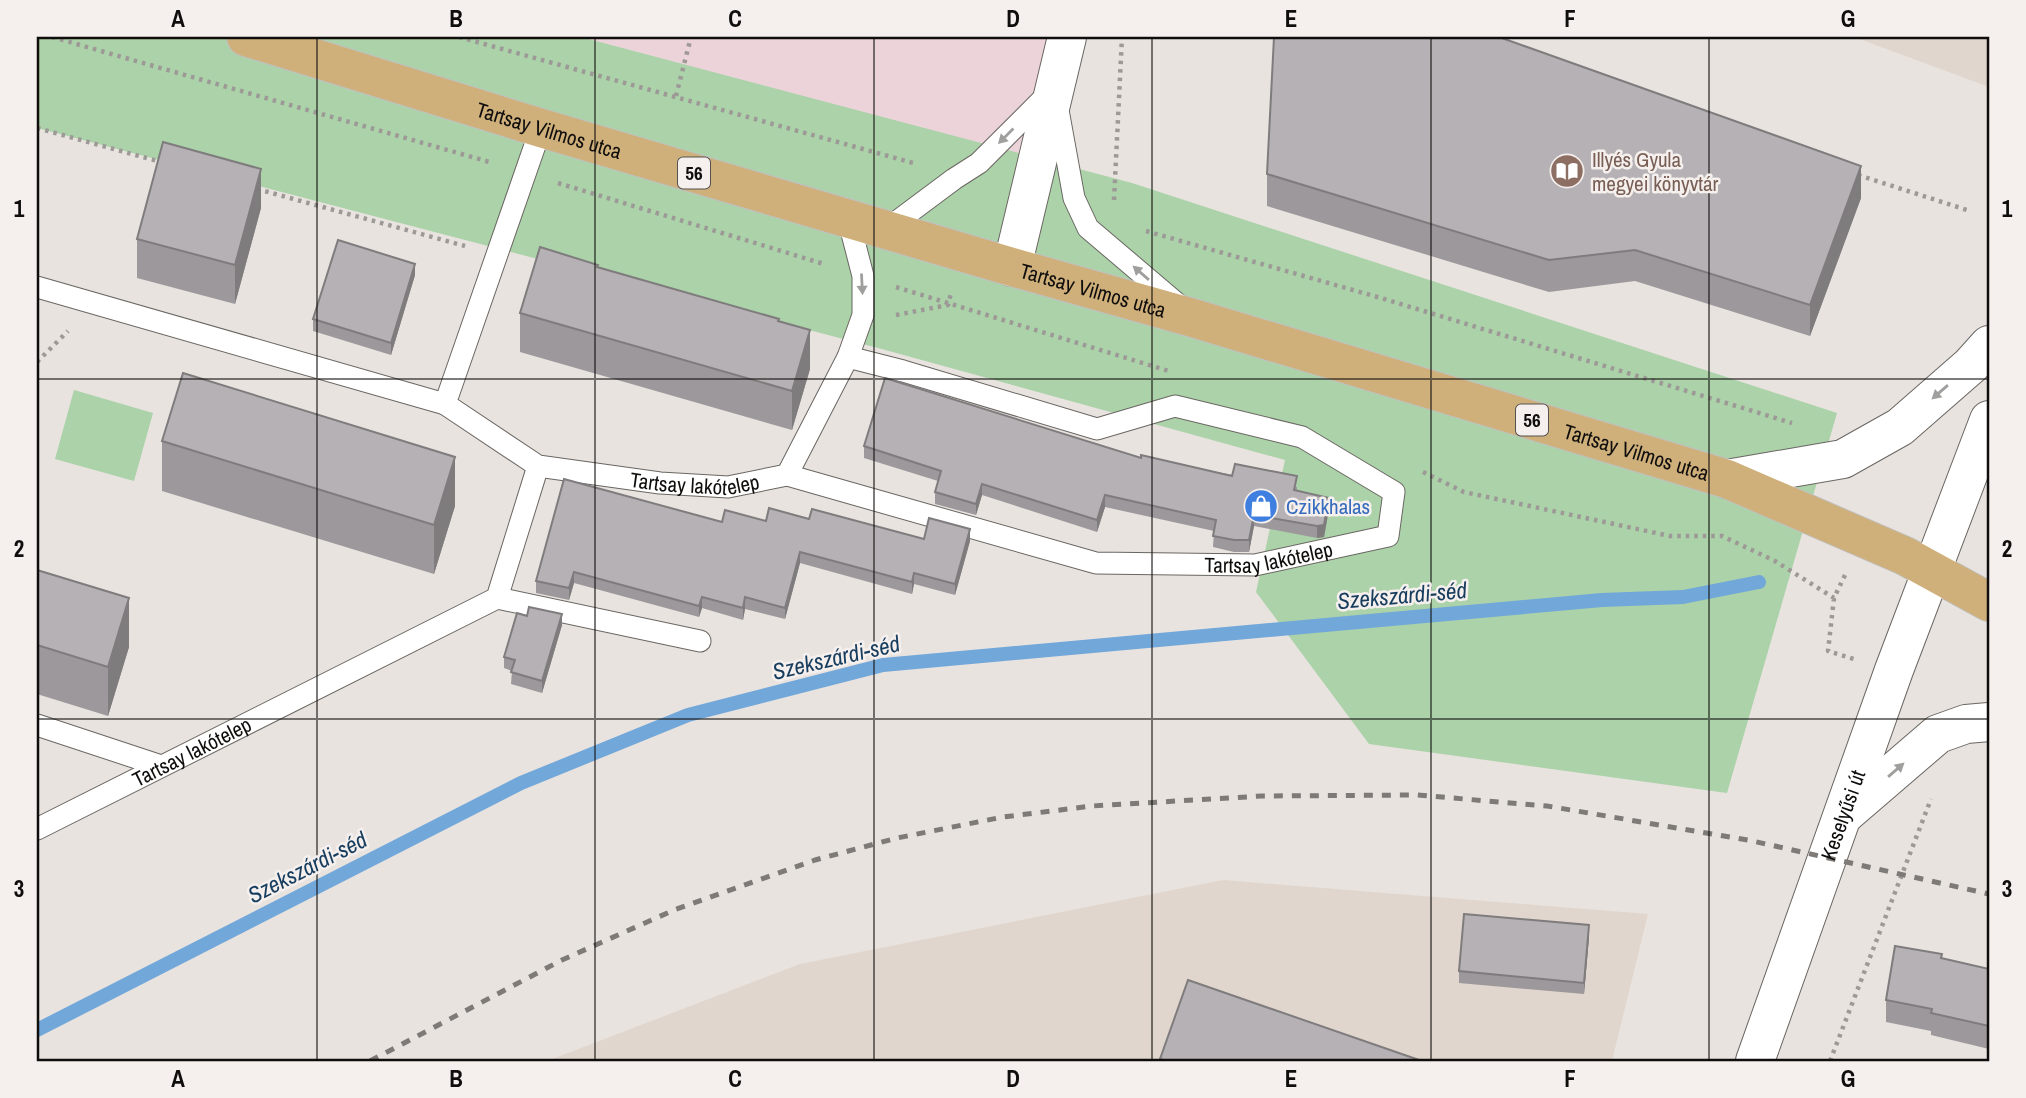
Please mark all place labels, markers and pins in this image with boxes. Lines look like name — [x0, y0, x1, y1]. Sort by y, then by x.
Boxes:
place label: Illyés Gyula megyei könyvtár — [1592, 145, 1719, 198]
library icon: Illyés Gyula megyei könyvtár — [1548, 152, 1586, 190]
shop icon: Czikkhalas — [1242, 487, 1280, 525]
place label: Czikkhalas — [1286, 492, 1370, 521]

